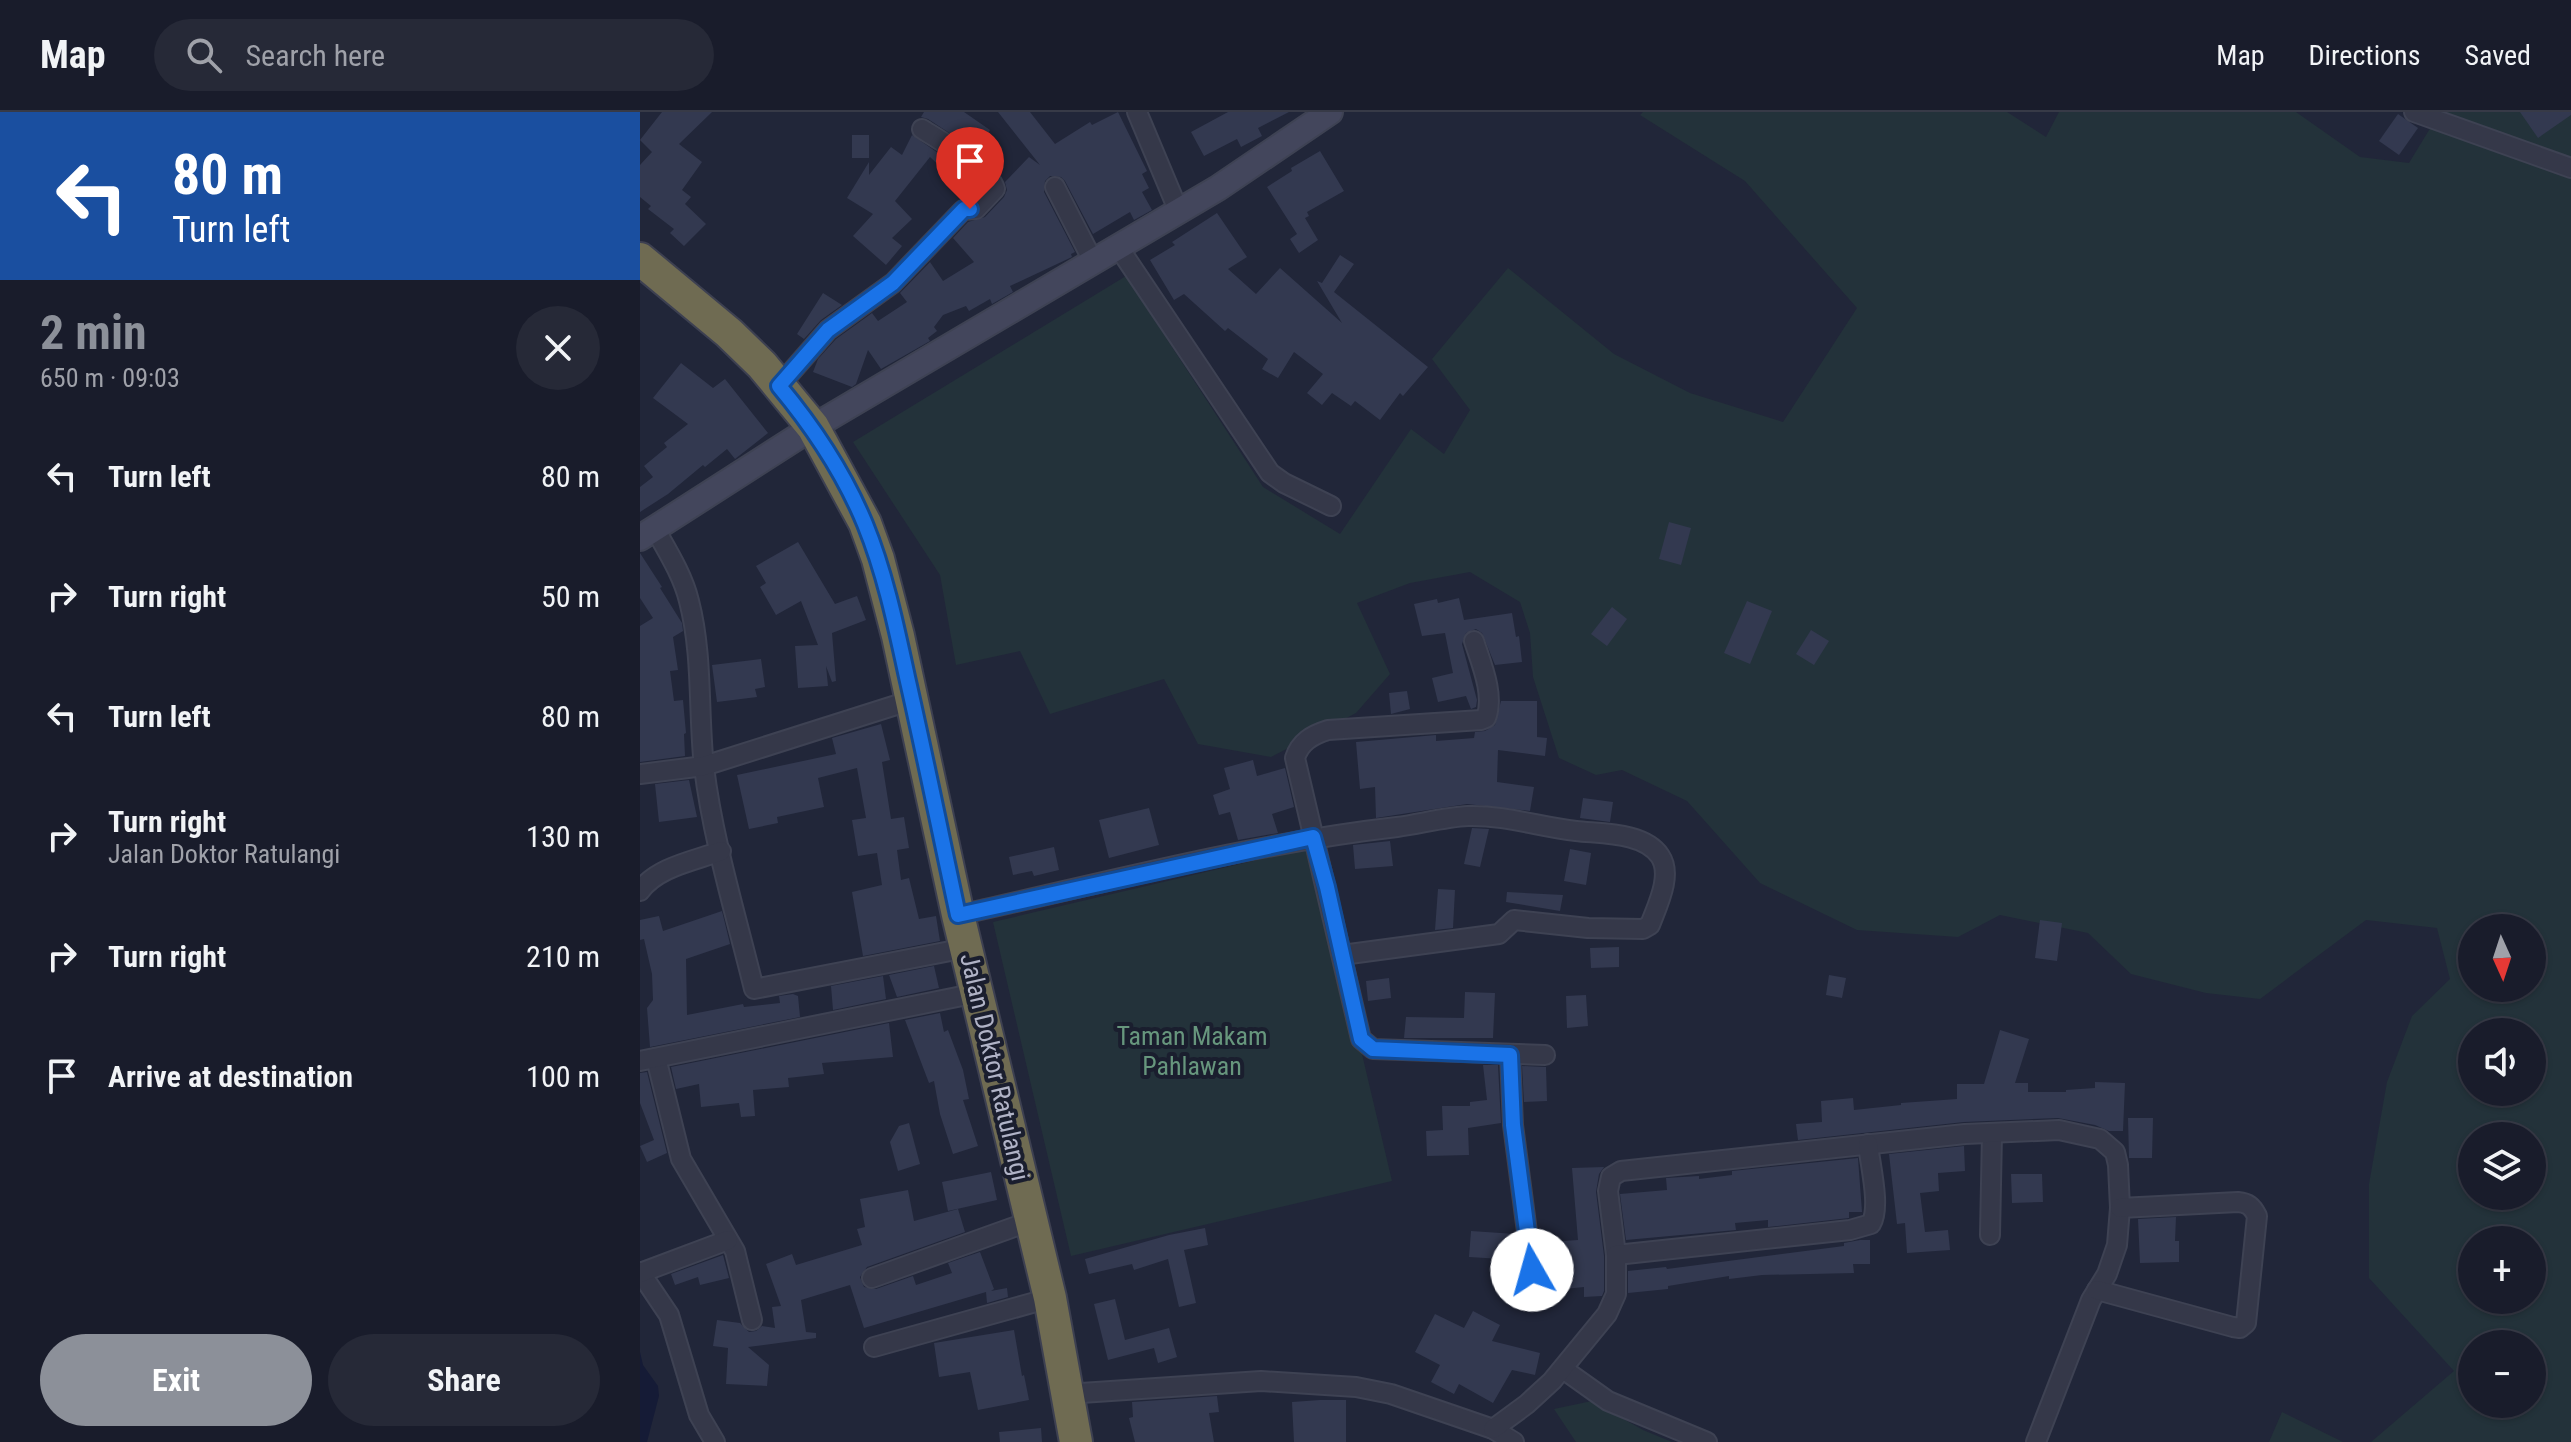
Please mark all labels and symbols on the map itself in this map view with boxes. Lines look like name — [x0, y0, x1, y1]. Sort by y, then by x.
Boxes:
pin — [936, 127, 1004, 209]
north arrow — [2458, 914, 2546, 1002]
street label: Jalan Doktor Ratulangi — [954, 950, 1036, 1184]
park label: Taman Makam Pahlawan — [1117, 1021, 1268, 1081]
position arrow — [1490, 1228, 1574, 1312]

